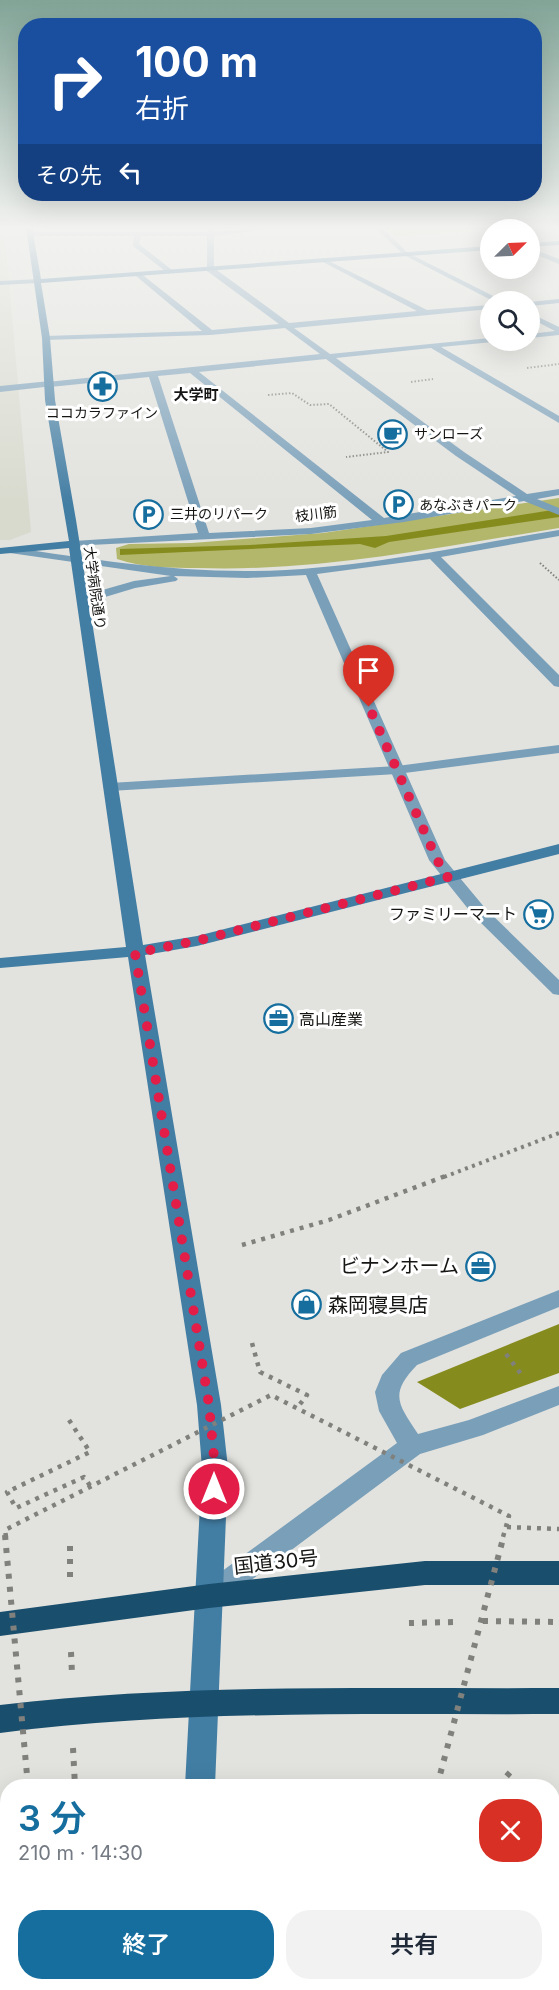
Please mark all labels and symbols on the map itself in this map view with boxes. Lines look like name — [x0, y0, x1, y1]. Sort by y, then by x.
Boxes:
north arrow — [480, 219, 540, 279]
pharmacy icon: ココカラファイン — [86, 370, 118, 402]
district label: 大学町 — [173, 385, 219, 404]
place label: ココカラファイン — [46, 404, 158, 421]
cafe icon: サンローズ — [377, 418, 409, 450]
place label: サンローズ — [414, 425, 483, 442]
parking icon: あなぶきパーク — [382, 489, 414, 521]
place label: あなぶきパーク — [419, 496, 517, 513]
parking icon: 三井のリパーク — [133, 498, 165, 530]
street label: 枝川筋 — [294, 503, 338, 524]
place label: 三井のリパーク — [170, 505, 268, 522]
street label: 大学病院通り — [81, 545, 110, 631]
pin — [343, 645, 394, 707]
supermarket icon: ファミリーマート — [522, 898, 554, 930]
place label: ファミリーマート — [389, 904, 517, 924]
office icon: 高山産業 — [262, 1003, 294, 1035]
place label: 高山産業 — [299, 1009, 363, 1029]
office icon: ビナンホーム — [464, 1250, 496, 1282]
place label: ビナンホーム — [340, 1254, 459, 1278]
shop icon: 森岡寝具店 — [291, 1289, 323, 1321]
place label: 森岡寝具店 — [328, 1293, 428, 1317]
position arrow — [182, 1457, 246, 1521]
street label: 国道30号 — [232, 1546, 320, 1578]

